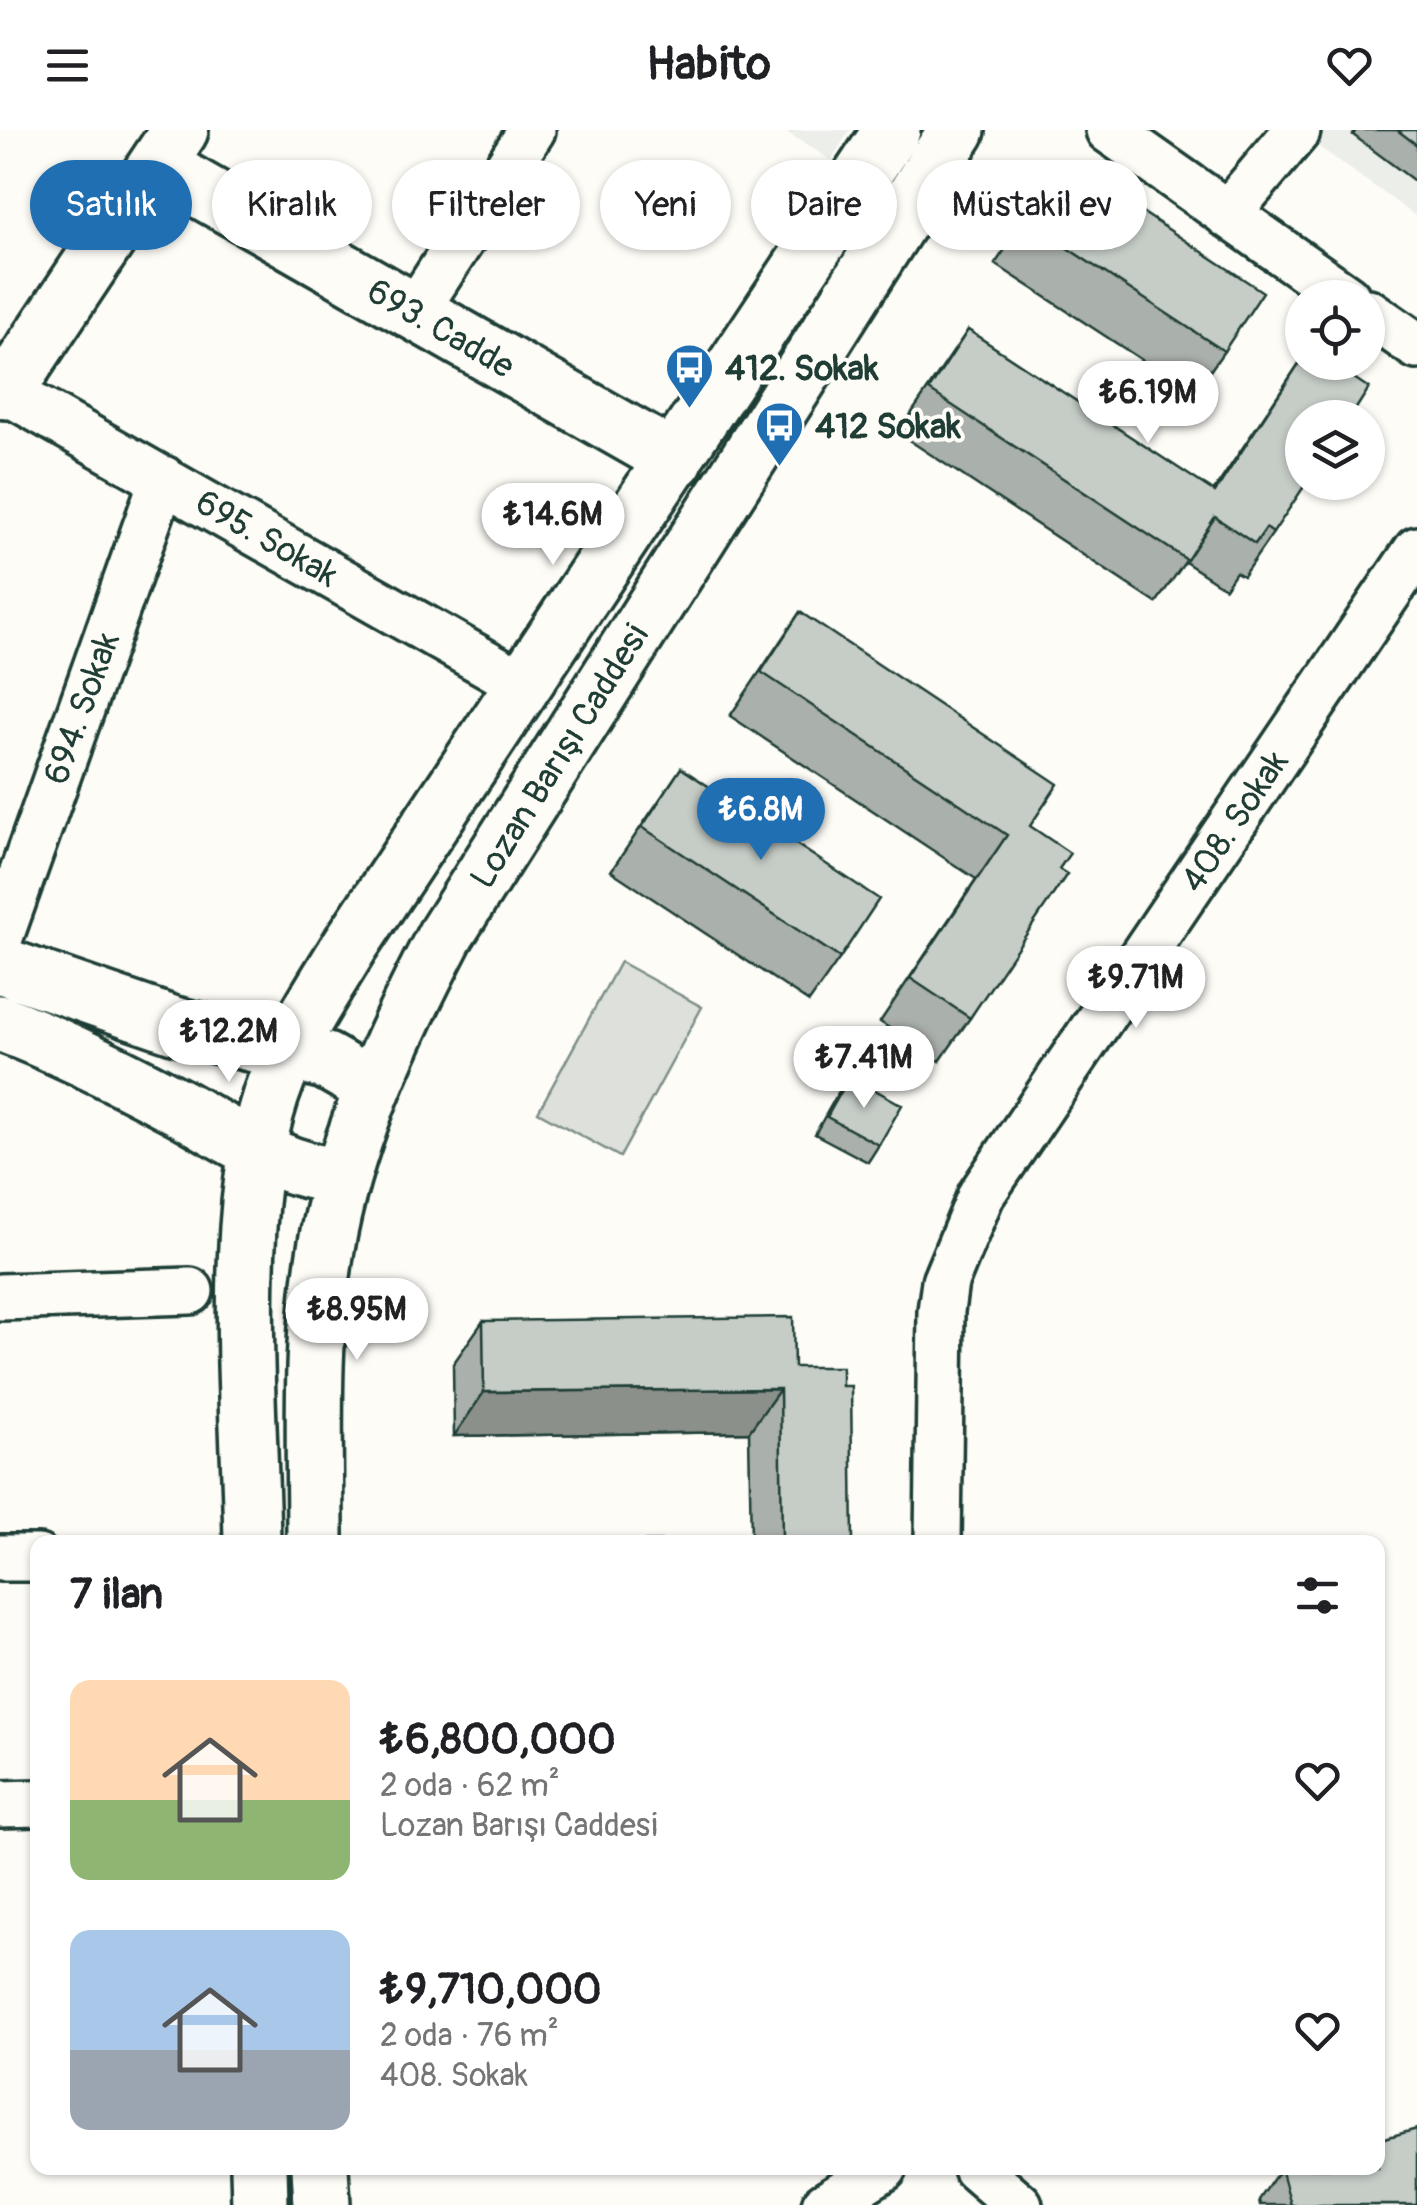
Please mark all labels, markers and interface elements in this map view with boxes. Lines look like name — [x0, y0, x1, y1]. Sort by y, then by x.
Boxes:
text: Habito — [646, 37, 771, 93]
icon: menu — [40, 38, 95, 93]
icon: heart — [1322, 38, 1377, 93]
chip: Satılık — [30, 160, 192, 250]
chip: Kiralık — [212, 160, 372, 250]
chip: Filtreler — [392, 160, 580, 250]
chip: Yeni — [600, 160, 731, 250]
chip: Daire — [751, 160, 897, 250]
chip: Müstakil ev — [917, 160, 1147, 250]
street label: 693. Cadde — [359, 269, 522, 389]
map controls — [1285, 280, 1385, 500]
button: locate — [1285, 280, 1385, 380]
bus stop icon: 412. Sokak — [664, 342, 716, 410]
place label: 412. Sokak — [725, 347, 879, 391]
pin: ₺6.19M — [1067, 361, 1229, 446]
text: ₺6.19M — [1100, 373, 1196, 413]
bus stop icon: 412 Sokak — [754, 400, 806, 468]
button: layers — [1285, 400, 1385, 500]
place label: 412 Sokak — [815, 405, 961, 449]
street label: 695. Sokak — [187, 480, 346, 597]
pin: ₺14.6M — [472, 483, 634, 568]
text: ₺14.6M — [504, 495, 602, 535]
street label: Lozan Barışı Caddesi — [461, 616, 659, 897]
street label: 694. Sokak — [34, 626, 130, 790]
street label: 408. Sokak — [1171, 742, 1299, 901]
pin: ₺6.8M — [691, 778, 831, 863]
text: ₺6.8M — [719, 790, 803, 830]
pin: ₺9.71M — [1055, 946, 1217, 1031]
text: ₺9.71M — [1088, 958, 1184, 998]
pin: ₺12.2M — [148, 1000, 310, 1085]
text: ₺12.2M — [180, 1012, 278, 1052]
pin: ₺7.41M — [783, 1026, 945, 1111]
text: ₺7.41M — [815, 1038, 913, 1078]
pin: ₺8.95M — [276, 1278, 438, 1363]
text: ₺8.95M — [307, 1290, 407, 1330]
icon: filters — [1290, 1568, 1345, 1623]
text: 7 ilan — [70, 1569, 163, 1621]
text: ₺6,800,000 — [380, 1714, 616, 1766]
icon: home — [150, 1720, 270, 1840]
icon: heart — [1290, 1753, 1345, 1808]
text: 2 oda · 62 m² — [380, 1766, 560, 1806]
text: Lozan Barışı Caddesi — [380, 1806, 658, 1846]
text: ₺9,710,000 — [380, 1964, 602, 2016]
icon: home — [150, 1970, 270, 2090]
icon: heart — [1290, 2003, 1345, 2058]
text: 2 oda · 76 m² — [380, 2016, 559, 2056]
text: 408. Sokak — [380, 2056, 528, 2096]

